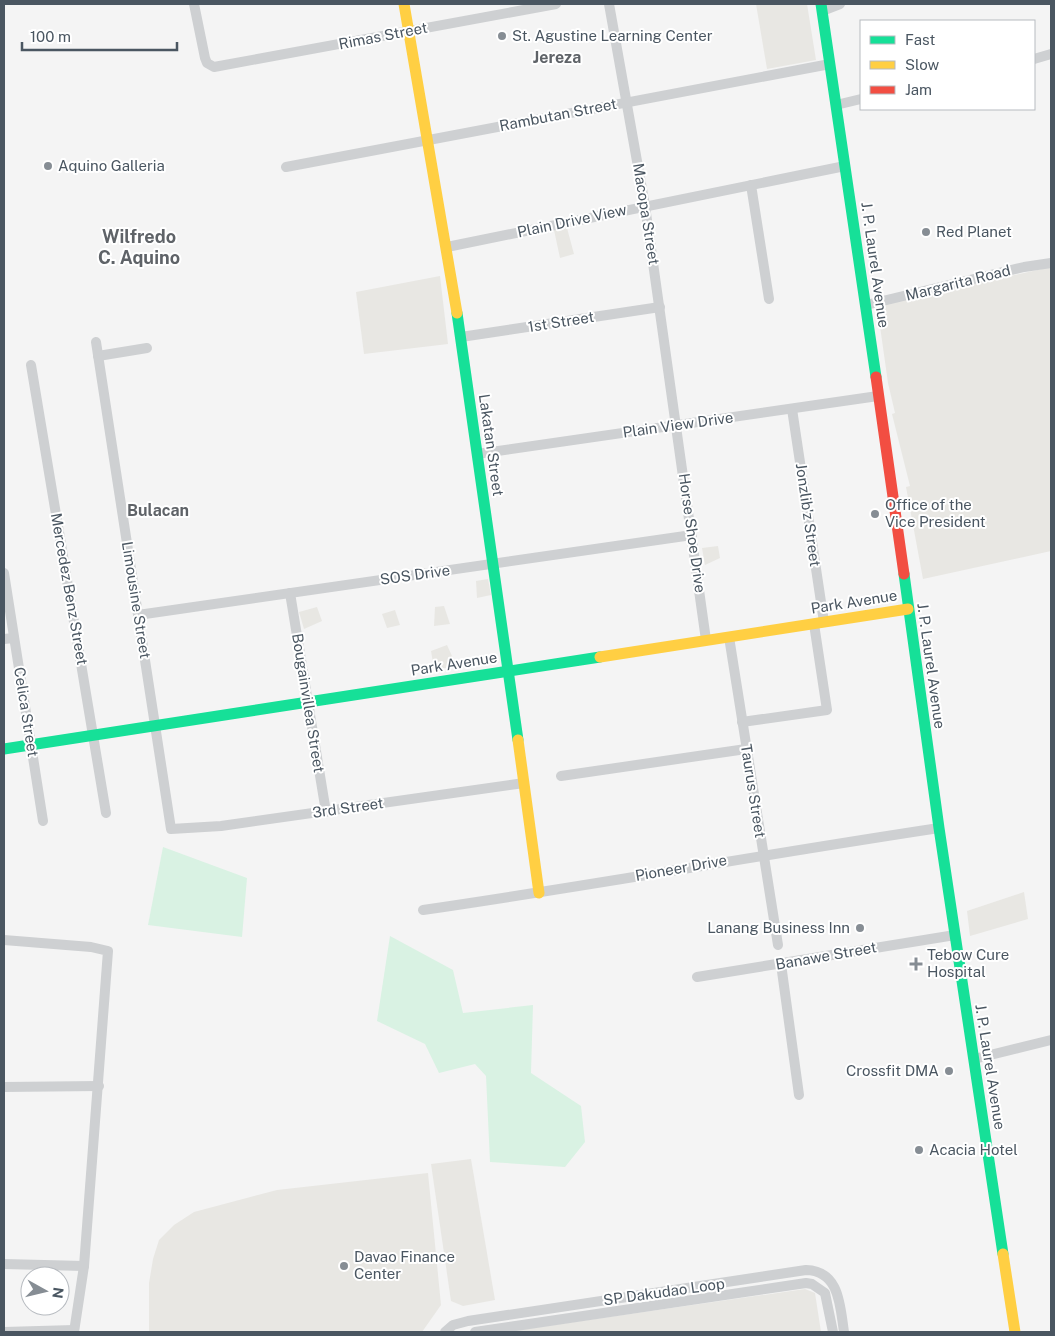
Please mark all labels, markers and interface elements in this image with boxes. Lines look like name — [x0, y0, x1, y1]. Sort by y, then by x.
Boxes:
street label: Rimas Street — [337, 19, 429, 52]
scale bar — [22, 20, 178, 52]
legend — [860, 20, 1035, 110]
place label: St. Agustine Learning Center — [512, 27, 713, 44]
text: 100 m — [30, 28, 71, 45]
marker: St. Agustine Learning Center — [496, 30, 508, 42]
text: Fast — [905, 31, 935, 48]
district label: Jereza — [533, 48, 581, 67]
text: Slow — [905, 56, 940, 73]
text: Jam — [905, 81, 932, 98]
street label: Rambutan Street — [498, 95, 618, 134]
place label: Aquino Galleria — [58, 157, 165, 174]
marker: Aquino Galleria — [42, 160, 54, 172]
street label: Macopa Street — [630, 162, 663, 266]
street label: Plain Drive View — [516, 201, 628, 240]
street label: J. P. Laurel Avenue — [858, 201, 893, 329]
place label: Red Planet — [936, 223, 1012, 240]
district label: Wilfredo C. Aquino — [98, 226, 180, 268]
marker: Red Planet — [920, 226, 932, 238]
street label: Margarita Road — [904, 261, 1012, 304]
street label: 1st Street — [527, 308, 595, 335]
street label: Lakatan Street — [476, 393, 507, 497]
street label: Plain View Drive — [622, 408, 734, 441]
street label: Jonzlib'z Street — [793, 462, 824, 568]
street label: Horse Shoe Drive — [676, 472, 709, 594]
place label: Office of the Vice President — [885, 496, 986, 530]
district label: Bulacan — [127, 501, 189, 520]
marker: Office of the Vice President — [869, 508, 881, 520]
street label: Mercedez Benz Street — [48, 512, 91, 666]
street label: Limousine Street — [119, 540, 154, 660]
street label: SOS Drive — [379, 561, 451, 588]
street label: Park Avenue — [810, 586, 898, 617]
street label: J. P. Laurel Avenue — [914, 602, 949, 730]
street label: Bougainvillea Street — [289, 632, 328, 774]
street label: Park Avenue — [410, 648, 498, 679]
street label: Celica Street — [11, 666, 42, 758]
street label: Taurus Street — [738, 743, 769, 839]
street label: 3rd Street — [311, 794, 385, 821]
street label: Pioneer Drive — [634, 851, 728, 884]
place label: Lanang Business Inn — [707, 919, 850, 936]
marker: Lanang Business Inn — [854, 922, 866, 934]
street label: Banawe Street — [774, 938, 878, 973]
place label: Tebow Cure Hospital — [927, 946, 1009, 980]
marker: Tebow Cure Hospital — [909, 957, 923, 971]
street label: J. P. Laurel Avenue — [972, 1003, 1009, 1131]
place label: Crossfit DMA — [846, 1062, 939, 1079]
marker: Crossfit DMA — [943, 1065, 955, 1077]
place label: Acacia Hotel — [929, 1141, 1018, 1158]
marker: Acacia Hotel — [913, 1144, 925, 1156]
place label: Davao Finance Center — [354, 1248, 455, 1282]
marker: Davao Finance Center — [338, 1260, 350, 1272]
north arrow — [20, 1266, 70, 1316]
street label: SP Dakudao Loop — [602, 1275, 726, 1308]
text: N — [49, 1286, 67, 1299]

